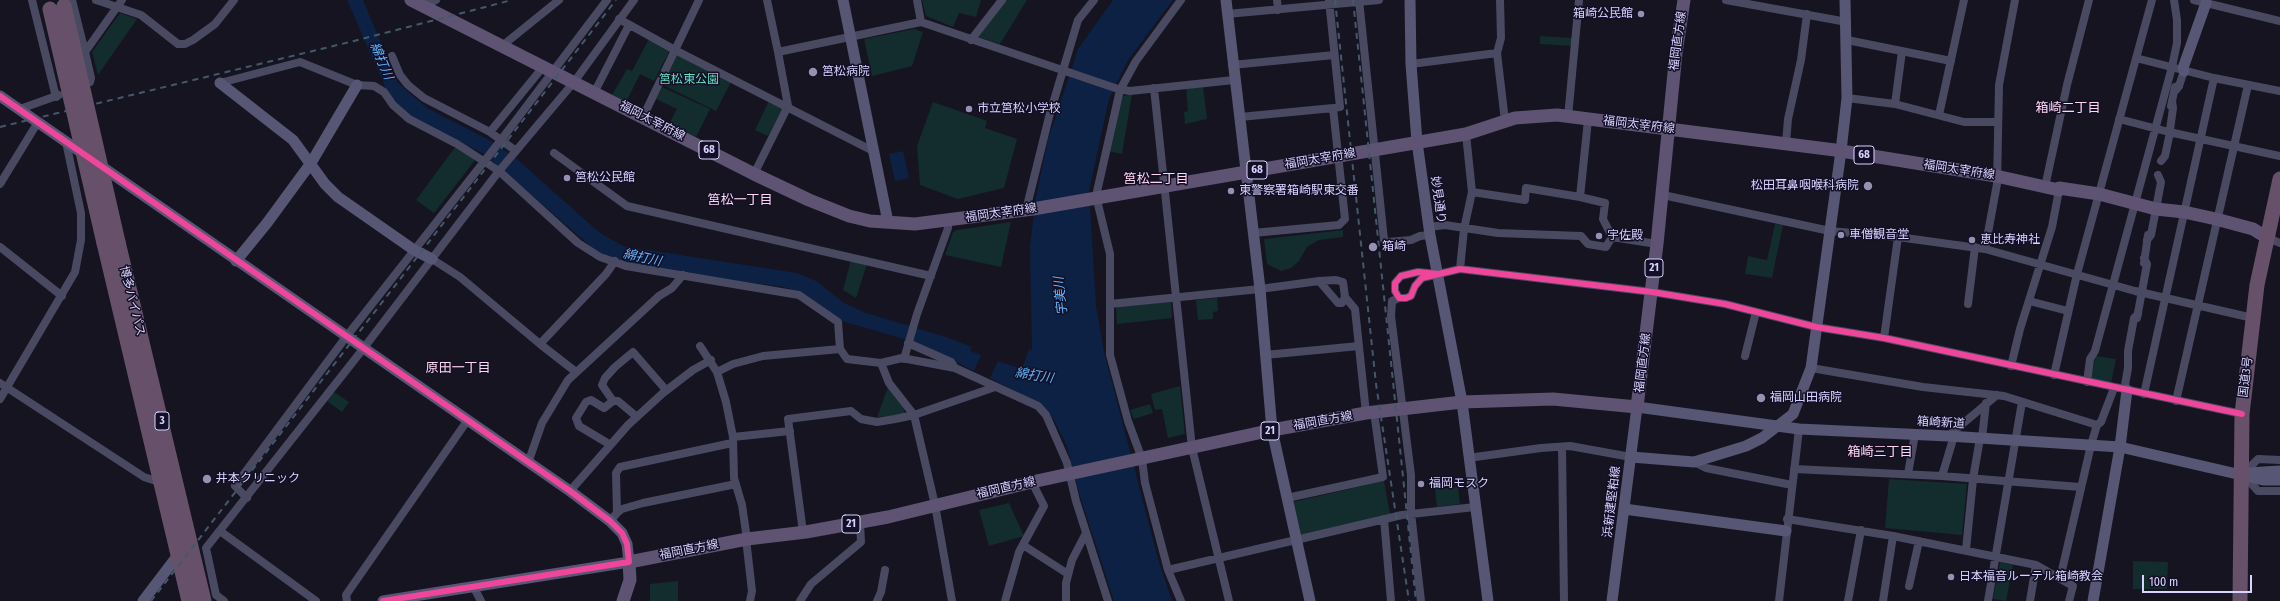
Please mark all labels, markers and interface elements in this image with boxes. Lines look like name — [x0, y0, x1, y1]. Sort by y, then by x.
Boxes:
place label: 箱崎公民館 — [1573, 7, 1633, 21]
marker: 箱崎公民館 — [1636, 9, 1646, 19]
street label: 福岡直方線 — [1667, 10, 1689, 72]
water label: 綿打川 — [366, 40, 396, 82]
place label: 筥松病院 — [822, 65, 870, 79]
marker: 筥松病院 — [807, 66, 819, 78]
park label: 筥松東公園 — [659, 73, 719, 87]
street label: 福岡太宰府線 — [617, 98, 687, 144]
district label: 箱崎二丁目 — [2036, 100, 2100, 116]
place label: 市立筥松小学校 — [977, 102, 1061, 116]
marker: 市立筥松小学校 — [964, 104, 974, 114]
street label: 福岡太宰府線 — [1602, 113, 1676, 137]
road number: 68 — [699, 141, 719, 159]
street label: 福岡太宰府線 — [1283, 146, 1357, 172]
road number: 68 — [1854, 146, 1874, 164]
street label: 福岡太宰府線 — [1922, 157, 1996, 183]
road number: 68 — [1247, 161, 1267, 179]
place label: 筥松公民館 — [575, 171, 635, 185]
district label: 筥松二丁目 — [1124, 171, 1188, 187]
marker: 筥松公民館 — [562, 173, 572, 183]
street label: 妙見通り — [1428, 175, 1448, 225]
place label: 松田耳鼻咽喉科病院 — [1751, 179, 1859, 193]
marker: 松田耳鼻咽喉科病院 — [1862, 180, 1874, 192]
place label: 東警察署箱崎駅東交番 — [1239, 184, 1359, 198]
marker: 東警察署箱崎駅東交番 — [1226, 186, 1236, 196]
district label: 筥松一丁目 — [708, 192, 772, 208]
street label: 福岡太宰府線 — [964, 201, 1038, 225]
place label: 車僧観音堂 — [1849, 228, 1909, 242]
place label: 宇佐殿 — [1607, 229, 1643, 243]
marker: 車僧観音堂 — [1836, 230, 1846, 240]
marker: 宇佐殿 — [1594, 231, 1604, 241]
place label: 恵比寿神社 — [1980, 233, 2040, 247]
marker: 恵比寿神社 — [1967, 235, 1977, 245]
place label: 箱崎 — [1382, 240, 1406, 254]
marker: 箱崎 — [1367, 241, 1379, 253]
water label: 綿打川 — [621, 246, 663, 270]
road number: 21 — [1645, 259, 1663, 277]
street label: 博多バイパス — [116, 264, 148, 338]
water label: 宇美川 — [1051, 276, 1071, 316]
street label: 福岡直方線 — [1632, 332, 1654, 394]
street label: 国道3号 — [2236, 356, 2256, 398]
district label: 原田一丁目 — [426, 360, 490, 376]
water label: 綿打川 — [1014, 365, 1054, 387]
place label: 福岡山田病院 — [1770, 391, 1842, 405]
marker: 福岡山田病院 — [1755, 392, 1767, 404]
street label: 福岡直方線 — [1292, 409, 1354, 433]
road number: 3 — [155, 412, 169, 430]
street label: 箱崎新道 — [1917, 415, 1965, 431]
road number: 21 — [1261, 422, 1279, 440]
district label: 箱崎三丁目 — [1848, 444, 1912, 460]
street label: 浜新建堅粕線 — [1600, 465, 1624, 539]
place label: 井本クリニック — [216, 472, 300, 486]
marker: 井本クリニック — [201, 473, 213, 485]
street label: 福岡直方線 — [975, 474, 1037, 502]
place label: 福岡モスク — [1429, 477, 1489, 491]
marker: 福岡モスク — [1416, 479, 1426, 489]
road number: 21 — [842, 515, 860, 533]
street label: 福岡直方線 — [658, 537, 720, 563]
scale bar — [2144, 567, 2254, 593]
place label: 日本福音ルーテル箱崎教会 — [1959, 570, 2103, 584]
marker: 日本福音ルーテル箱崎教会 — [1946, 572, 1956, 582]
text: 100 m — [2149, 575, 2178, 589]

